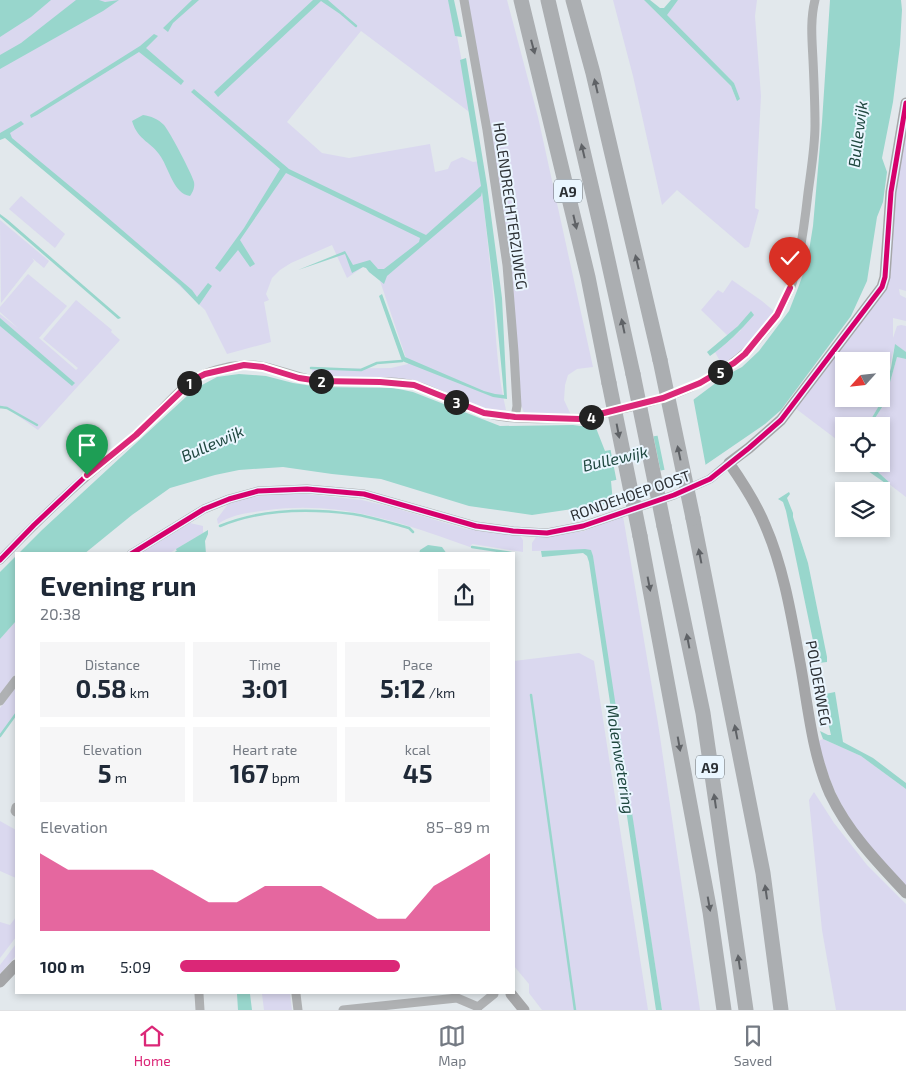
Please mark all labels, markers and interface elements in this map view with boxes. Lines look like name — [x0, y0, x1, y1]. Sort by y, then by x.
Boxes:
one-way arrow — [529, 40, 537, 55]
one-way arrow — [592, 79, 600, 94]
water label: Bullewijk — [844, 100, 871, 168]
street label: HOLENDRECHTERZIJWEG — [490, 121, 532, 291]
one-way arrow — [579, 143, 587, 158]
road number: A9 — [554, 180, 582, 202]
one-way arrow — [571, 215, 579, 230]
pin — [769, 237, 811, 288]
icon: check — [776, 244, 804, 272]
one-way arrow — [633, 254, 641, 269]
one-way arrow — [619, 319, 627, 334]
north arrow — [835, 352, 890, 408]
map controls — [835, 352, 890, 537]
pin: 5 — [708, 360, 732, 384]
text: 5 — [717, 364, 724, 381]
pin: 2 — [308, 368, 334, 394]
pin: 1 — [176, 370, 202, 396]
text: 2 — [317, 373, 326, 390]
text: 1 — [186, 375, 193, 392]
pin: 3 — [444, 390, 468, 414]
text: 3 — [453, 394, 460, 411]
pin: 4 — [578, 404, 604, 430]
text: 4 — [587, 409, 596, 426]
button: locate — [835, 417, 890, 472]
water label: Bullewijk — [178, 421, 247, 466]
pin — [66, 424, 108, 475]
one-way arrow — [615, 424, 623, 440]
icon: arrive — [73, 431, 101, 459]
water label: Bullewijk — [580, 441, 650, 476]
one-way arrow — [675, 446, 683, 461]
street label: RONDEHOEP OOST — [568, 466, 693, 524]
button: layers — [835, 482, 890, 537]
one-way arrow — [696, 547, 704, 563]
text: Evening run — [40, 568, 197, 602]
button: share — [438, 569, 490, 621]
one-way arrow — [645, 577, 653, 592]
text: 20:38 — [40, 604, 81, 623]
one-way arrow — [684, 633, 692, 648]
street label: POLDERWEG — [803, 639, 835, 727]
text: Distance — [85, 656, 140, 673]
text: Time — [249, 656, 281, 673]
text: Pace — [403, 656, 433, 673]
text: 0.58 — [75, 673, 127, 703]
text: 3:01 — [241, 673, 289, 703]
text: 5:12 — [380, 673, 426, 703]
text: km — [127, 684, 149, 701]
text: /km — [426, 684, 455, 701]
water label: Molenwetering — [603, 703, 639, 815]
one-way arrow — [731, 724, 739, 740]
one-way arrow — [676, 736, 684, 752]
text: Elevation — [83, 741, 142, 758]
text: Heart rate — [233, 741, 297, 758]
text: kcal — [405, 741, 430, 758]
road number: A9 — [696, 756, 724, 779]
text: 5 — [98, 758, 112, 788]
text: 167 — [230, 758, 269, 788]
text: 45 — [403, 758, 433, 788]
text: m — [112, 769, 127, 786]
text: bpm — [269, 769, 300, 786]
one-way arrow — [711, 793, 719, 809]
text: Elevation — [40, 817, 108, 836]
text: 85–89 m — [426, 817, 490, 836]
one-way arrow — [762, 884, 770, 900]
one-way arrow — [705, 896, 713, 912]
one-way arrow — [735, 953, 743, 969]
text: 100 m — [40, 957, 85, 976]
text: 5:09 — [120, 957, 151, 976]
tab: Home — [134, 1022, 171, 1069]
tab: Map — [438, 1022, 466, 1069]
tab: Saved — [734, 1022, 772, 1069]

